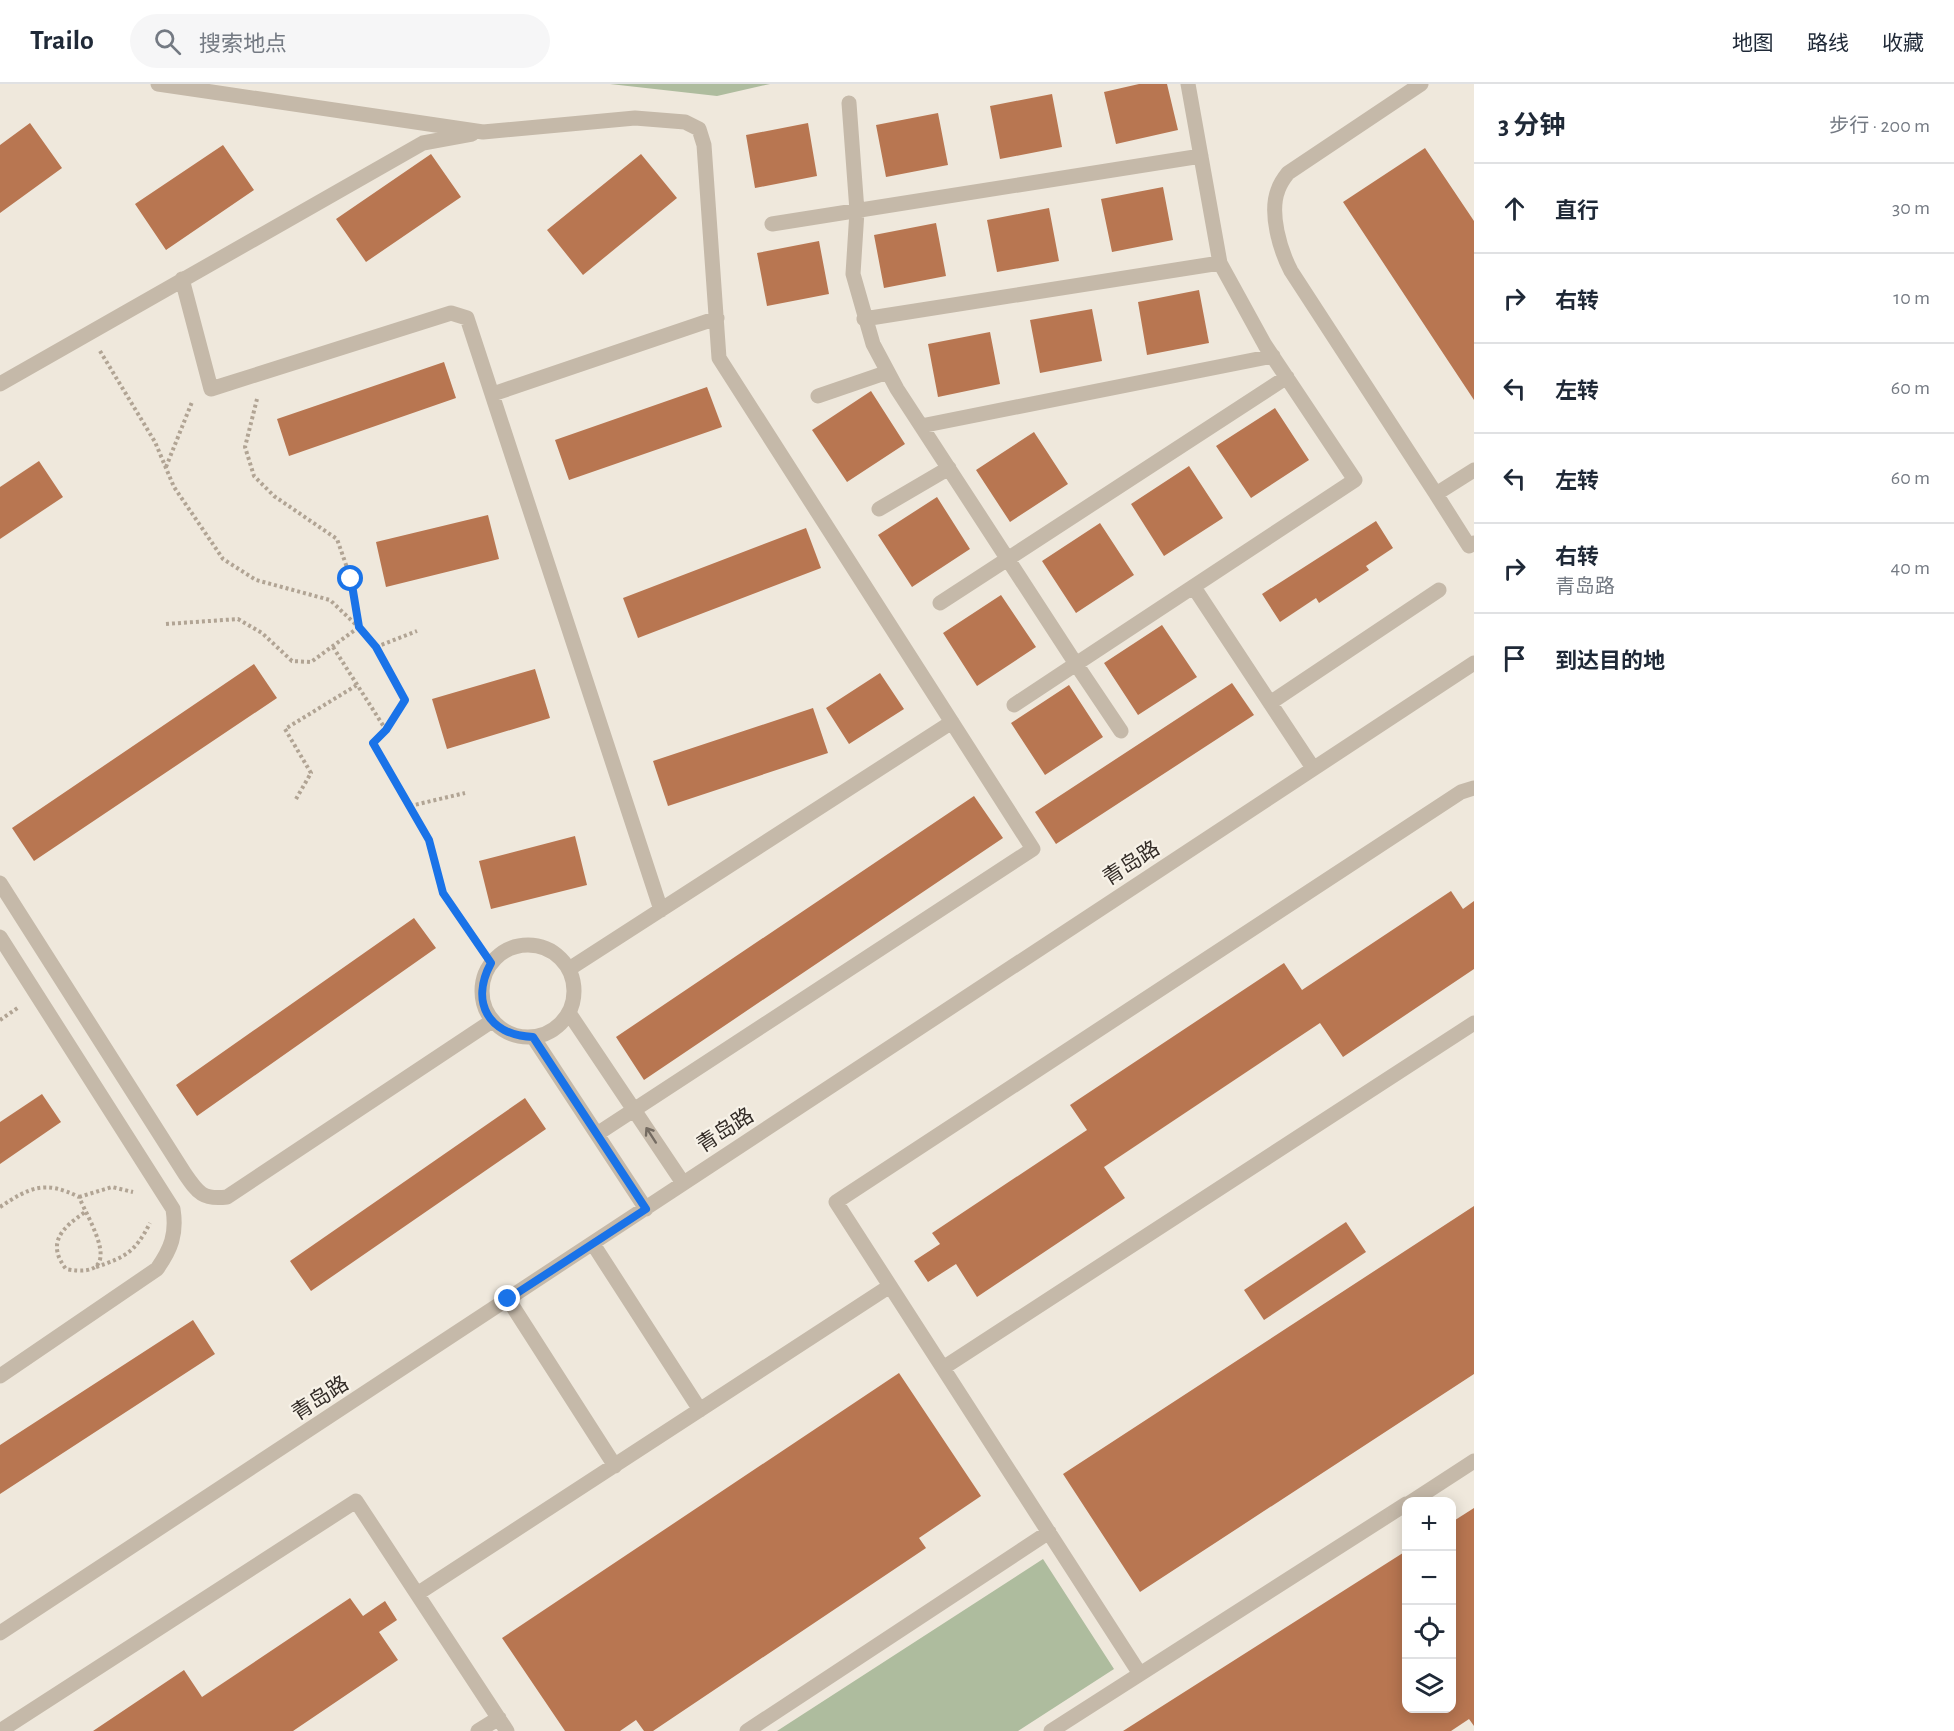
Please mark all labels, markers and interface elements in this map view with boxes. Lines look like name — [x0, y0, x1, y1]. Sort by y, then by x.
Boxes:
search box — [130, 14, 550, 68]
icon: search — [151, 25, 184, 58]
text: Trailo — [30, 27, 94, 55]
text: 搜索地点 — [199, 33, 287, 55]
text: 地图 — [1732, 33, 1774, 54]
text: 路线 — [1807, 33, 1849, 54]
text: 收藏 — [1882, 33, 1924, 54]
text: 3 分钟 — [1498, 113, 1565, 139]
text: 步行 · 200 m — [1829, 116, 1930, 136]
icon: ahead — [1498, 192, 1531, 225]
text: 30 m — [1892, 198, 1930, 218]
text: 直行 — [1555, 200, 1599, 222]
icon: right — [1498, 282, 1531, 315]
text: 10 m — [1893, 288, 1930, 308]
text: 右转 — [1555, 290, 1599, 312]
icon: left — [1498, 372, 1531, 405]
text: 60 m — [1891, 378, 1930, 398]
text: 左转 — [1555, 380, 1599, 402]
icon: left — [1498, 462, 1531, 495]
text: 60 m — [1891, 468, 1930, 488]
text: 左转 — [1555, 470, 1599, 492]
text: 右转 — [1555, 546, 1599, 568]
icon: right — [1498, 552, 1531, 585]
text: 40 m — [1891, 558, 1930, 578]
route start — [337, 565, 363, 591]
text: 青岛路 — [1555, 577, 1615, 597]
icon: arrive — [1498, 642, 1531, 675]
text: 到达目的地 — [1555, 650, 1665, 672]
street label: 青岛路 — [1099, 837, 1163, 889]
street label: 青岛路 — [693, 1104, 757, 1156]
one-way arrow — [645, 1127, 657, 1143]
route end — [494, 1285, 520, 1311]
street label: 青岛路 — [288, 1372, 352, 1424]
map controls — [1402, 1497, 1456, 1713]
button: + — [1402, 1497, 1456, 1551]
button: − — [1402, 1551, 1456, 1605]
button: locate — [1402, 1605, 1456, 1659]
button: layers — [1402, 1659, 1456, 1713]

